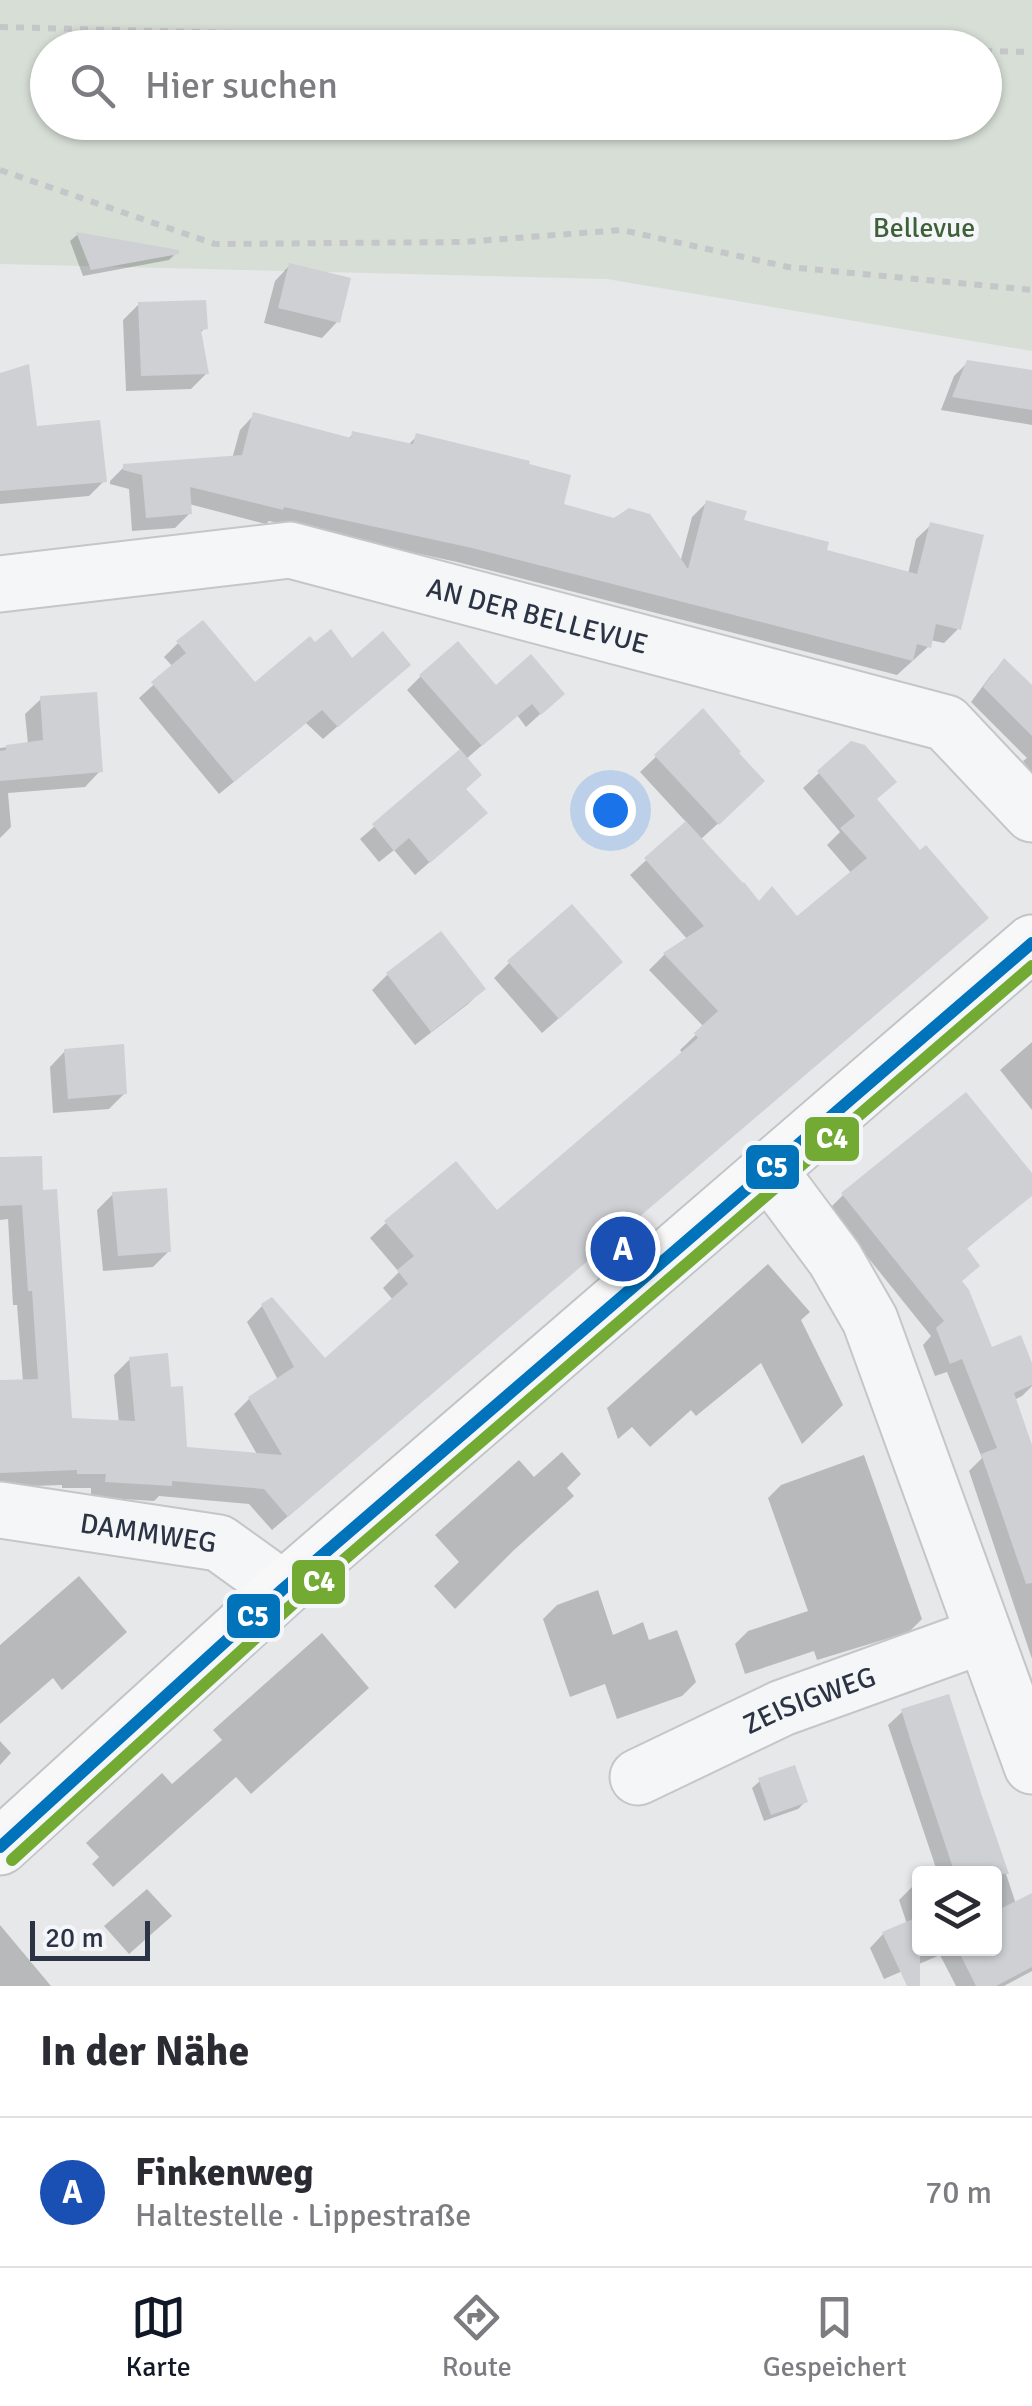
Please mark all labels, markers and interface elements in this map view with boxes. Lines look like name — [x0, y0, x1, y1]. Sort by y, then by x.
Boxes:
search box — [30, 30, 1002, 140]
icon: search — [65, 58, 120, 113]
text: Hier suchen — [145, 62, 338, 109]
park label: Bellevue — [873, 211, 975, 245]
street label: AN DER BELLEVUE — [423, 571, 652, 662]
your location — [585, 785, 636, 836]
line badge: C4 — [803, 1115, 861, 1163]
text: C4 — [816, 1122, 848, 1156]
line badge: C5 — [744, 1143, 801, 1191]
text: C5 — [756, 1151, 788, 1185]
pin: A — [590, 1212, 656, 1286]
street label: DAMMWEG — [78, 1506, 219, 1560]
line badge: C4 — [290, 1558, 347, 1606]
text: C4 — [303, 1565, 335, 1599]
line badge: C5 — [225, 1592, 282, 1640]
text: C5 — [237, 1600, 269, 1634]
street label: ZEISIGWEG — [738, 1660, 880, 1742]
map controls — [912, 1866, 1002, 1956]
button: layers — [912, 1866, 1002, 1956]
scale bar — [30, 1916, 150, 1960]
text: 20 m — [45, 1921, 104, 1955]
text: In der Nähe — [40, 2026, 249, 2077]
text: Finkenweg — [135, 2149, 314, 2196]
text: A — [62, 2173, 83, 2212]
text: 70 m — [925, 2173, 992, 2212]
text: Haltestelle · Lippestraße — [135, 2196, 471, 2235]
tab: Karte — [125, 2290, 191, 2384]
tab: Route — [442, 2290, 512, 2384]
tab: Gespeichert — [763, 2290, 907, 2384]

